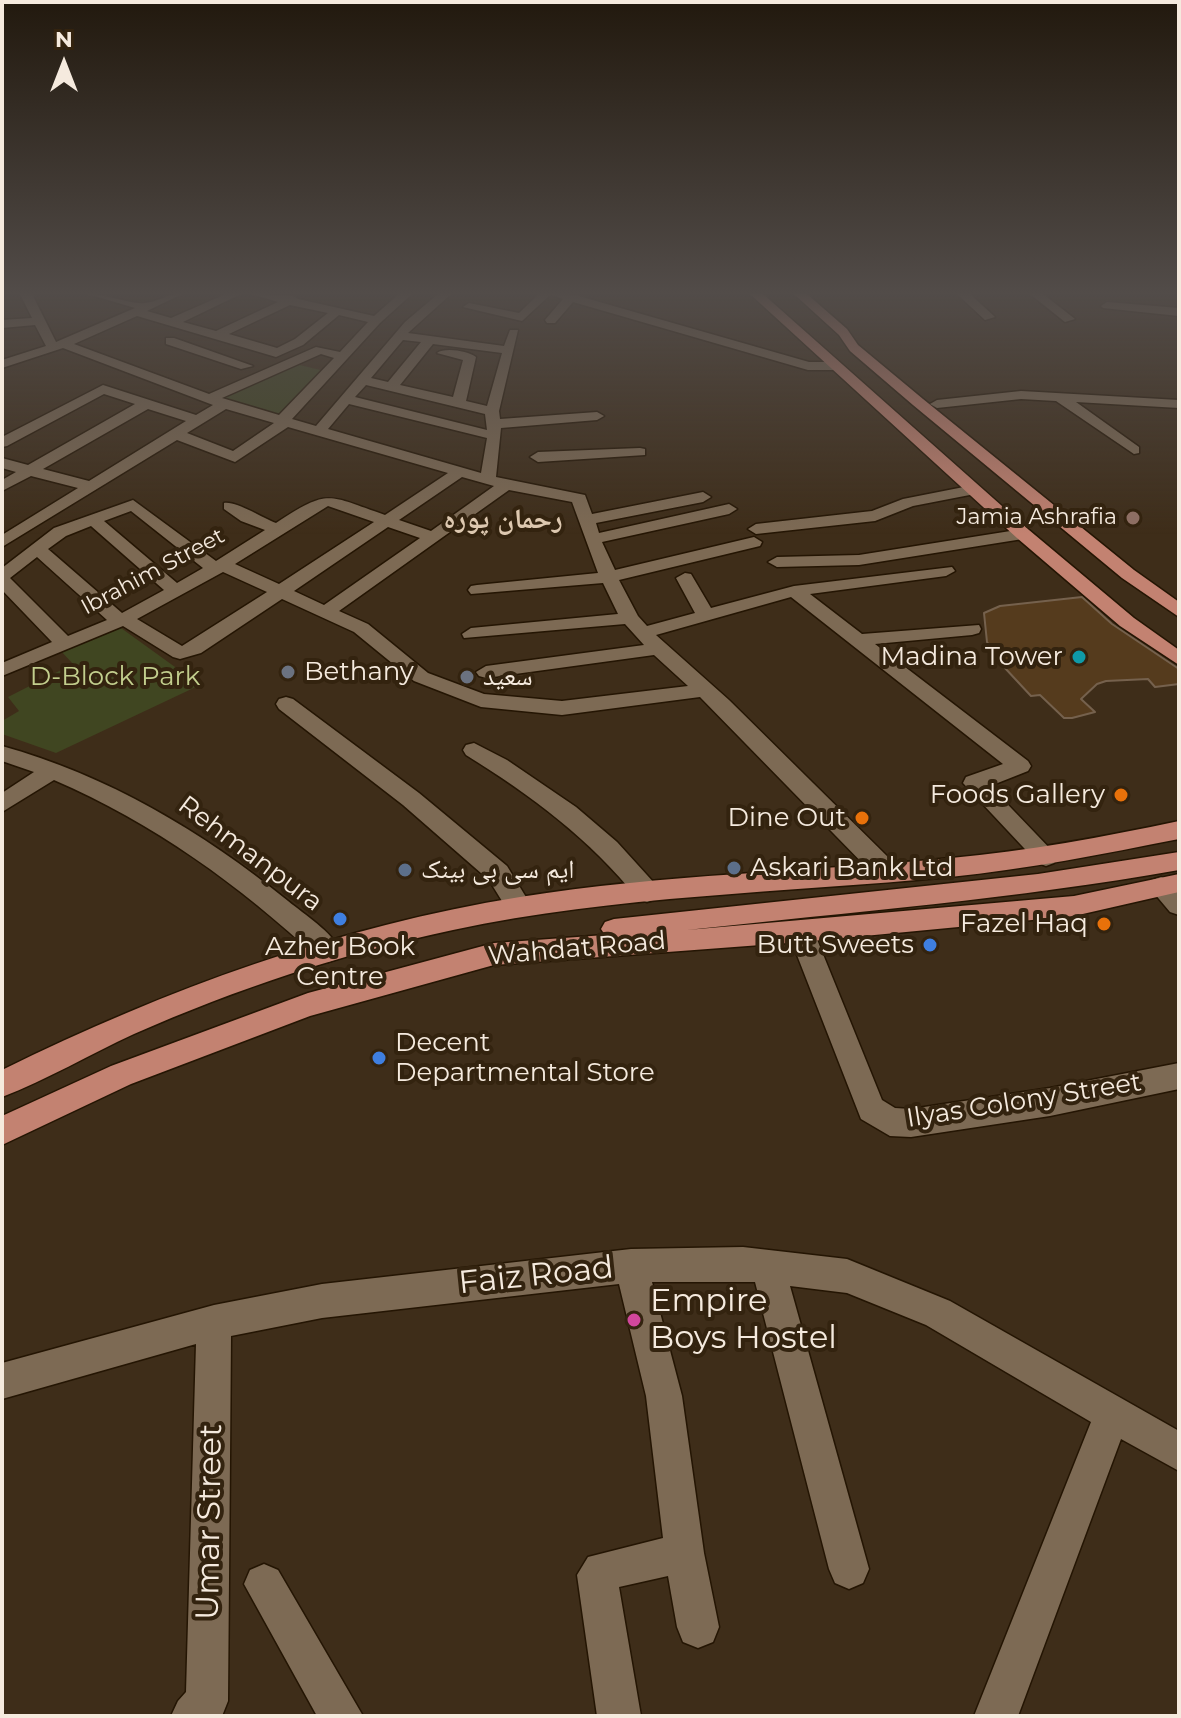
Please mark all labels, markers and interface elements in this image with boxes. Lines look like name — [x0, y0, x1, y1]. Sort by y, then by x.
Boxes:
north arrow — [24, 24, 104, 104]
text: N — [55, 26, 73, 53]
district label: رحمان پورہ — [444, 503, 562, 537]
place label: Jamia Ashrafia — [956, 505, 1117, 531]
marker: Jamia Ashrafia — [1124, 509, 1142, 527]
street label: Ibrahim Street — [77, 523, 229, 621]
place label: Madina Tower — [880, 641, 1063, 673]
marker: Madina Tower — [1070, 648, 1088, 666]
place label: Bethany — [304, 656, 414, 688]
park label: D-Block Park — [30, 661, 200, 693]
place label: سعید — [483, 661, 533, 693]
marker: Bethany — [279, 663, 297, 681]
marker: سعید — [458, 668, 476, 686]
place label: Foods Gallery — [930, 779, 1105, 811]
marker: Foods Gallery — [1112, 786, 1130, 804]
street label: Rehmanpura — [172, 790, 328, 918]
place label: Dine Out — [728, 802, 846, 834]
marker: Dine Out — [853, 809, 871, 827]
place label: Askari Bank Ltd — [750, 852, 954, 884]
place label: ایم سی بی بینک — [421, 854, 575, 886]
marker: Askari Bank Ltd — [725, 859, 743, 877]
marker: ایم سی بی بینک — [396, 861, 414, 879]
place label: Fazel Haq — [960, 908, 1088, 940]
marker: Azher Book Centre — [331, 910, 349, 928]
marker: Fazel Haq — [1095, 915, 1113, 933]
street label: Wahdat Road — [487, 926, 667, 972]
place label: Butt Sweets — [757, 929, 914, 961]
place label: Azher Book Centre — [265, 931, 415, 992]
marker: Butt Sweets — [921, 936, 939, 954]
place label: Decent Departmental Store — [395, 1027, 655, 1088]
marker: Decent Departmental Store — [370, 1049, 388, 1067]
street label: Ilyas Colony Street — [904, 1067, 1144, 1135]
street label: Faiz Road — [457, 1249, 615, 1303]
place label: Empire Boys Hostel — [650, 1283, 837, 1358]
marker: Empire Boys Hostel — [625, 1311, 643, 1329]
street label: Umar Street — [189, 1424, 231, 1620]

